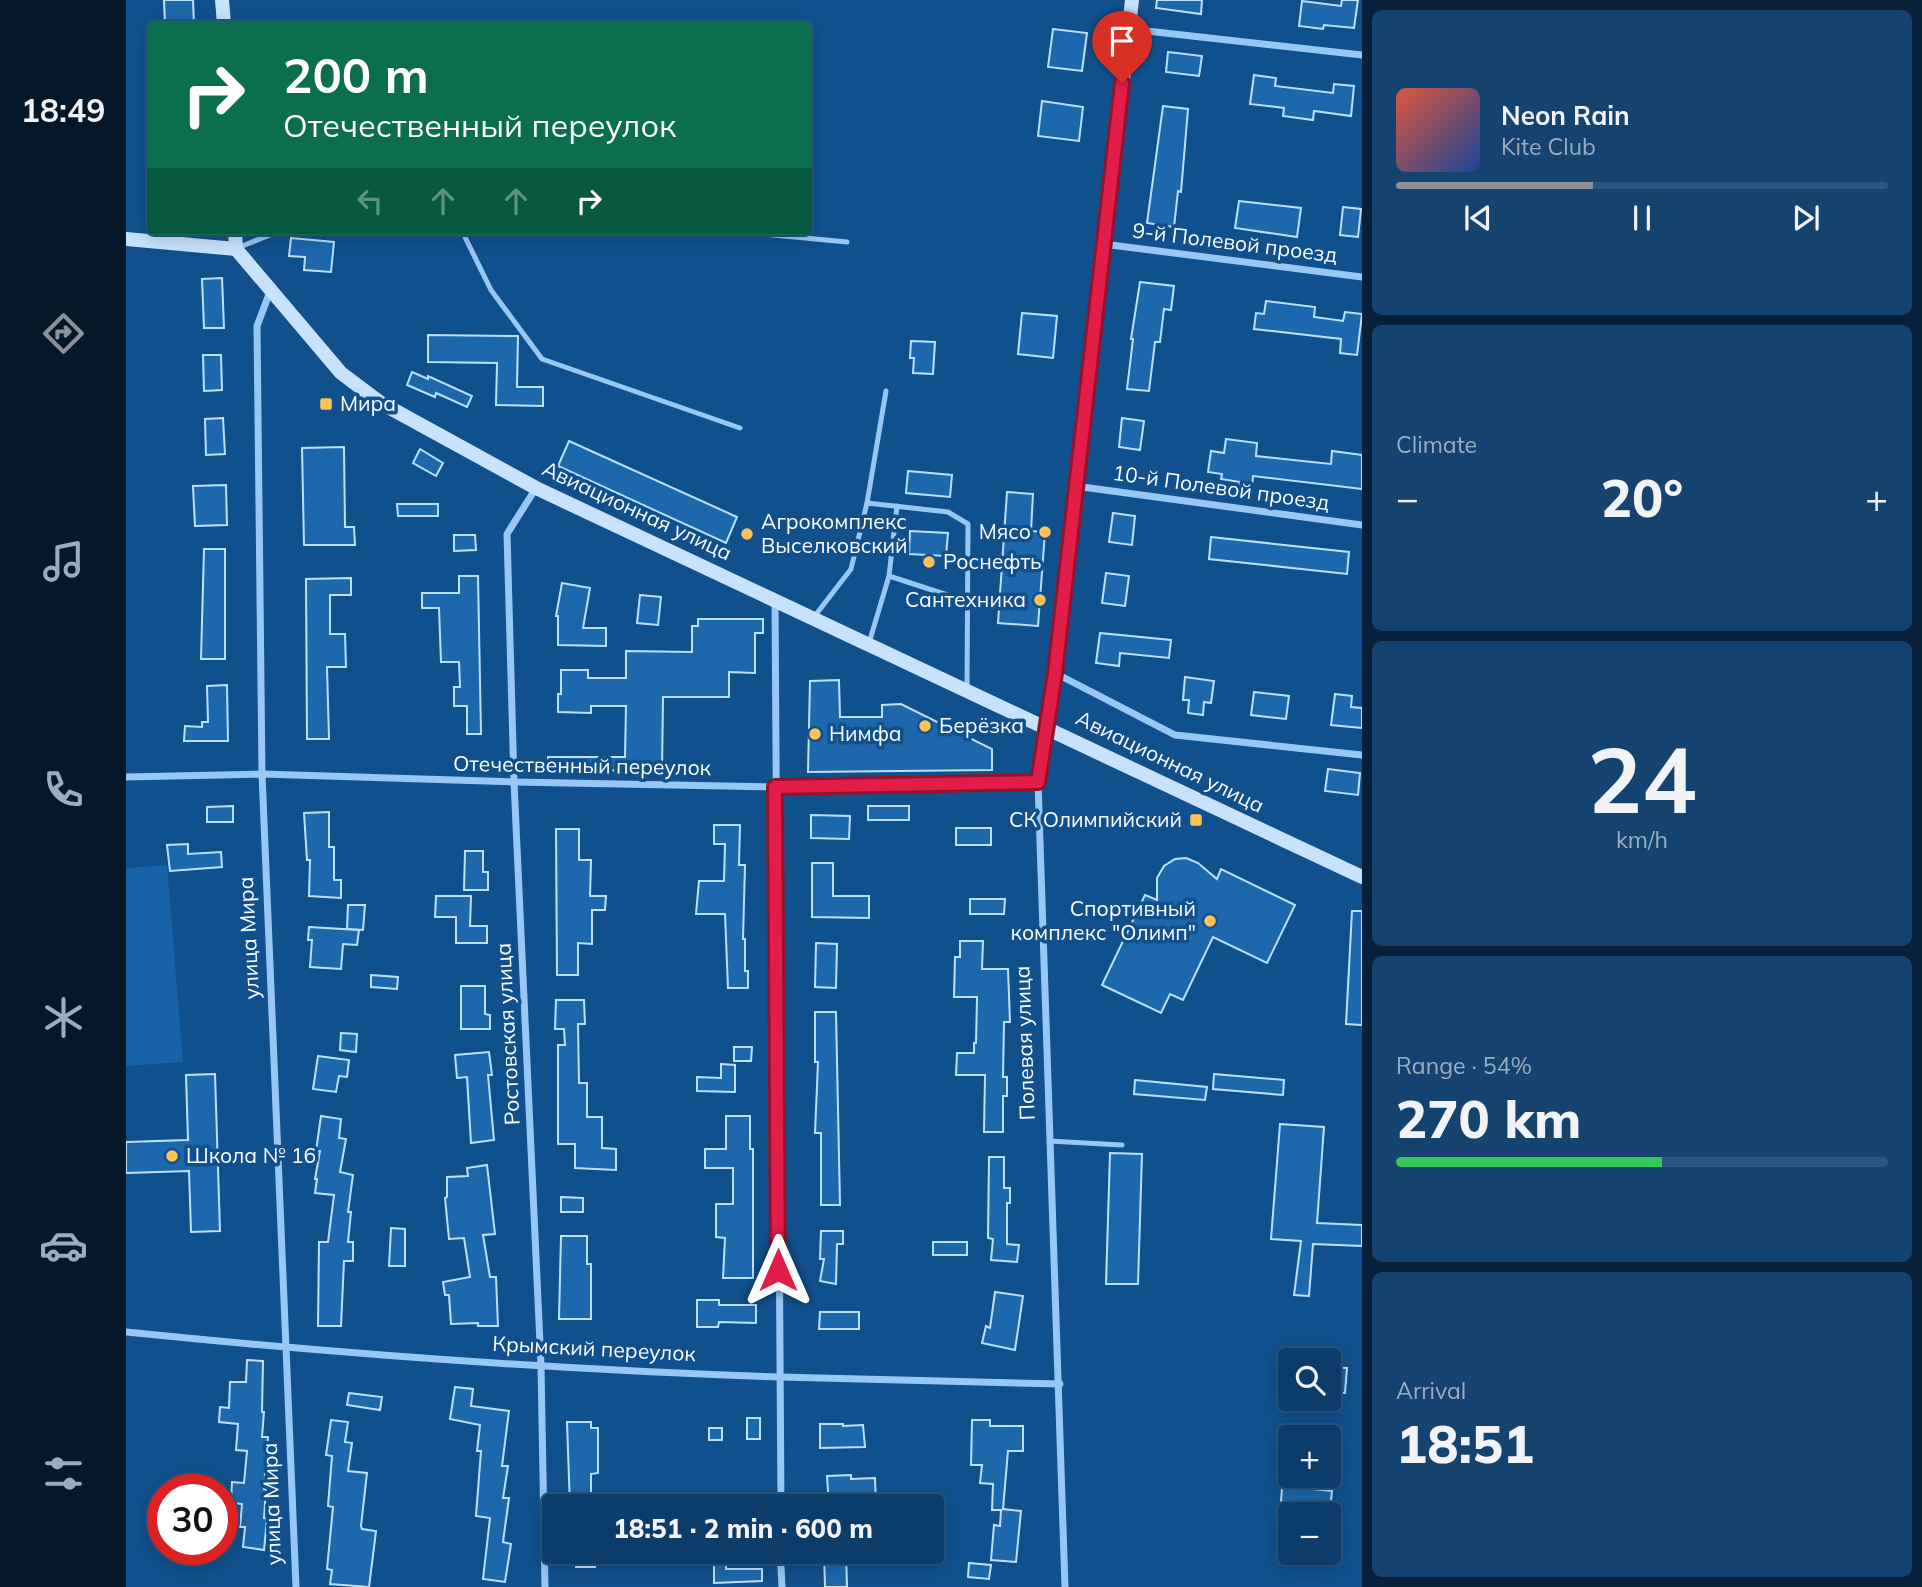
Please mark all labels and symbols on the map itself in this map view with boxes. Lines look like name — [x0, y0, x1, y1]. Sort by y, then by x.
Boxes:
pin — [1092, 11, 1152, 83]
street label: 9-й Полевой проезд — [1131, 217, 1339, 268]
place label: Мира — [340, 390, 396, 416]
marker: Мира — [318, 396, 334, 412]
street label: Авиационная улица — [539, 455, 736, 565]
street label: 10-й Полевой проезд — [1111, 459, 1332, 515]
place label: Агрокомплекс Выселковский — [761, 508, 908, 558]
place label: Мясо — [979, 518, 1031, 544]
marker: Мясо — [1037, 524, 1053, 540]
marker: Агрокомплекс Выселковский — [739, 526, 755, 542]
place label: Роснефть — [943, 548, 1042, 574]
marker: Роснефть — [921, 554, 937, 570]
place label: Сантехника — [905, 586, 1026, 612]
marker: Сантехника — [1032, 592, 1048, 608]
street label: Авиационная улица — [1072, 704, 1269, 818]
place label: Берёзка — [939, 712, 1024, 738]
marker: Берёзка — [917, 718, 933, 734]
place label: Нимфа — [829, 720, 902, 746]
marker: Нимфа — [807, 726, 823, 742]
street label: Отечественный переулок — [453, 750, 712, 780]
place label: СК Олимпийский — [1009, 806, 1182, 832]
marker: СК Олимпийский — [1188, 812, 1204, 828]
street label: улица Мира — [232, 876, 264, 1000]
place label: Спортивный комплекс "Олимп" — [1011, 895, 1196, 945]
marker: Спортивный комплекс "Олимп" — [1202, 913, 1218, 929]
street label: Ростовская улица — [489, 942, 525, 1126]
street label: Полевая улица — [1008, 965, 1040, 1121]
place label: Школа № 16 — [186, 1142, 316, 1168]
marker: Школа № 16 — [164, 1148, 180, 1164]
position arrow — [741, 1233, 815, 1307]
street label: Крымский переулок — [492, 1330, 697, 1366]
street label: улица Мира — [256, 1442, 286, 1566]
speed limit sign: 30 — [147, 1474, 238, 1565]

